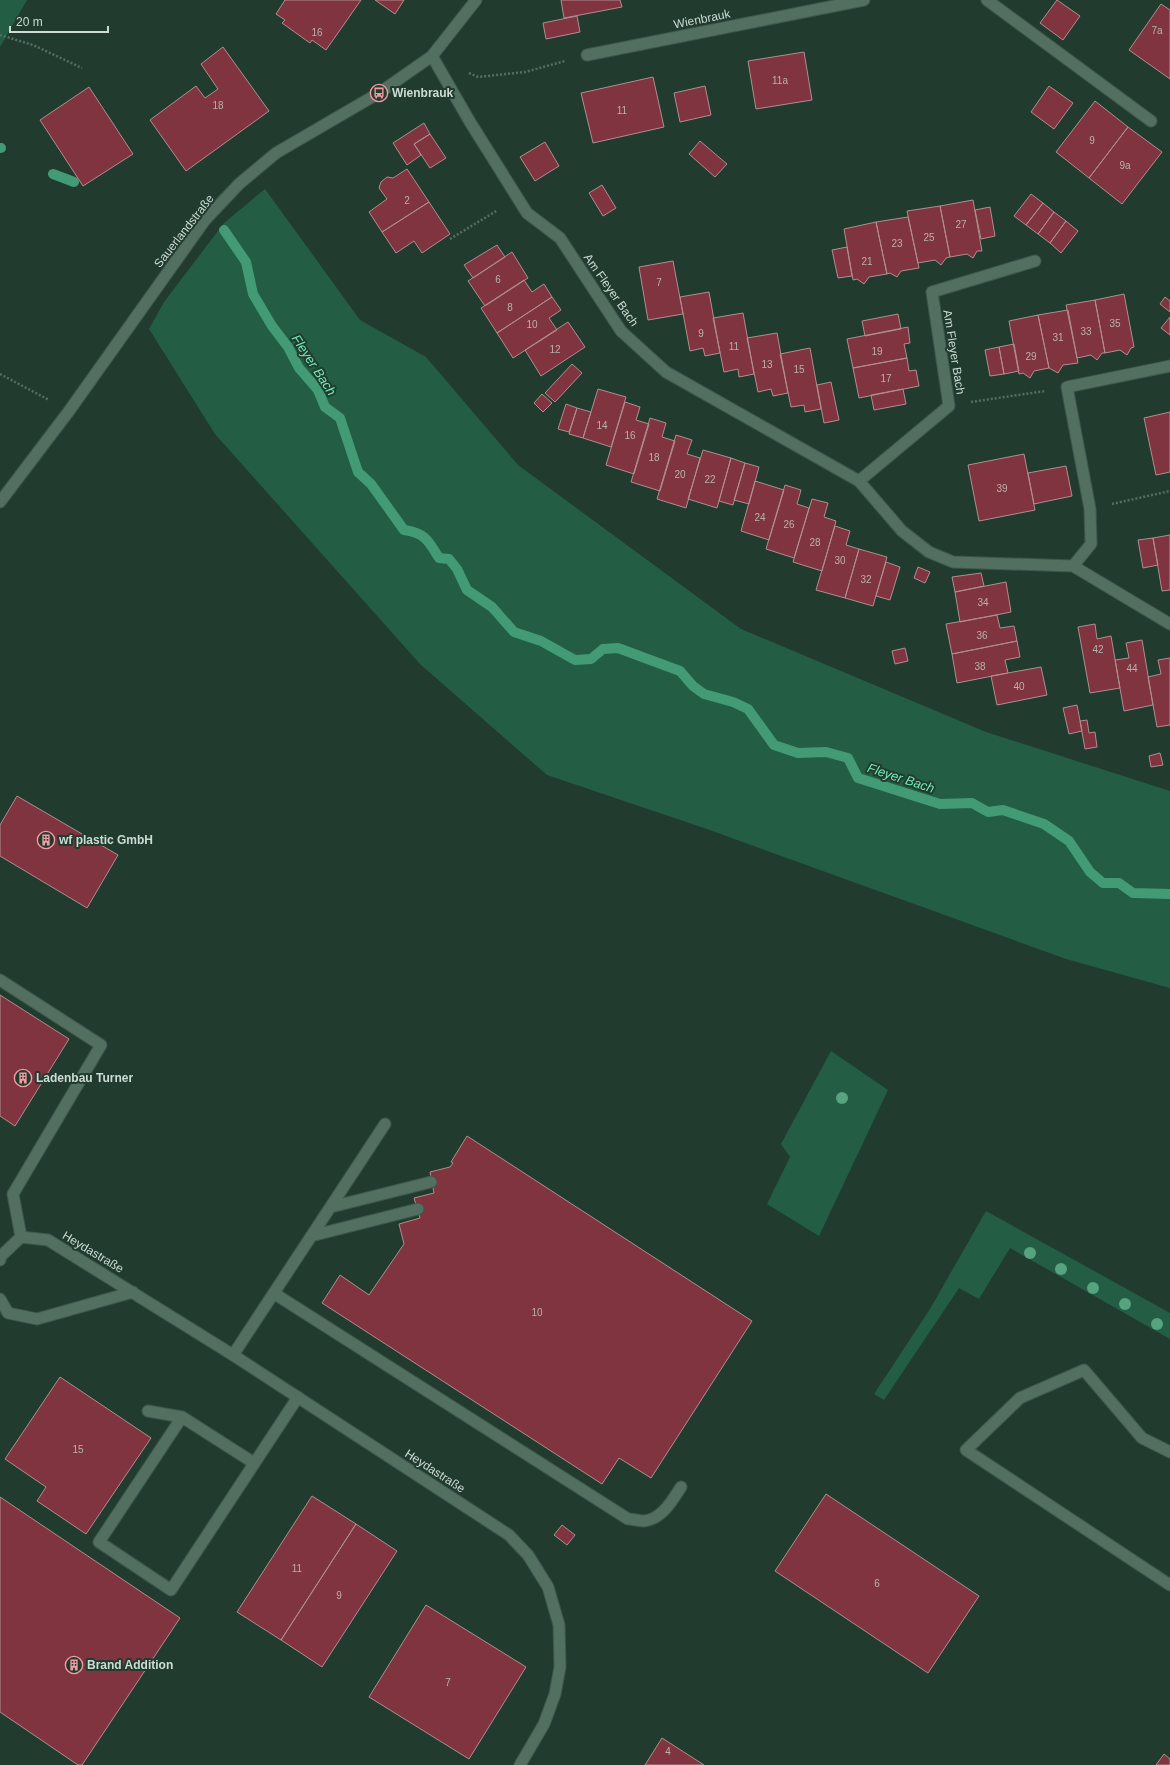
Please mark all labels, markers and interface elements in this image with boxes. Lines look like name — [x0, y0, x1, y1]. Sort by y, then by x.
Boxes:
street label: Wienbrauk — [673, 6, 732, 31]
scale bar — [10, 8, 108, 34]
text: 20 m — [16, 15, 43, 29]
house number: 7a — [1151, 25, 1163, 36]
house number: 16 — [311, 27, 323, 38]
house number: 11a — [772, 75, 788, 86]
bus stop icon: Wienbrauk — [369, 83, 389, 103]
place label: Wienbrauk — [392, 86, 454, 100]
house number: 18 — [212, 100, 224, 111]
house number: 11 — [617, 105, 628, 116]
house number: 9 — [1089, 135, 1095, 146]
house number: 9a — [1119, 160, 1131, 171]
street label: Sauerlandstraße — [151, 191, 217, 270]
house number: 2 — [404, 195, 410, 206]
house number: 27 — [955, 219, 967, 230]
house number: 25 — [923, 232, 935, 243]
house number: 23 — [891, 238, 903, 249]
street label: Am Fleyer Bach — [581, 251, 641, 329]
house number: 21 — [861, 256, 873, 267]
house number: 6 — [495, 274, 501, 285]
house number: 7 — [656, 277, 662, 288]
house number: 8 — [507, 302, 513, 313]
street label: Am Fleyer Bach — [940, 309, 968, 395]
house number: 35 — [1109, 318, 1121, 329]
house number: 10 — [526, 319, 538, 330]
house number: 33 — [1080, 326, 1092, 337]
house number: 9 — [698, 328, 704, 339]
water label: Fleyer Bach — [289, 332, 339, 398]
house number: 31 — [1052, 332, 1064, 343]
house number: 11 — [729, 341, 740, 352]
house number: 12 — [549, 344, 561, 355]
house number: 19 — [871, 346, 883, 357]
house number: 29 — [1025, 351, 1037, 362]
house number: 13 — [761, 359, 773, 370]
house number: 15 — [793, 364, 805, 375]
house number: 17 — [880, 373, 892, 384]
house number: 14 — [596, 420, 608, 431]
house number: 16 — [624, 430, 636, 441]
house number: 18 — [648, 452, 660, 463]
house number: 20 — [674, 469, 686, 480]
house number: 22 — [704, 474, 716, 485]
house number: 39 — [996, 483, 1008, 494]
house number: 24 — [754, 512, 766, 523]
house number: 26 — [783, 519, 795, 530]
house number: 28 — [809, 537, 821, 548]
house number: 30 — [834, 555, 846, 566]
house number: 32 — [860, 574, 872, 585]
house number: 34 — [977, 597, 989, 608]
house number: 36 — [976, 630, 988, 641]
house number: 42 — [1092, 644, 1104, 655]
house number: 38 — [974, 661, 986, 672]
house number: 44 — [1126, 663, 1138, 674]
house number: 40 — [1013, 681, 1025, 692]
water label: Fleyer Bach — [866, 760, 936, 796]
building icon: wf plastic GmbH — [36, 830, 56, 850]
place label: wf plastic GmbH — [58, 833, 153, 847]
building icon: Ladenbau Turner — [13, 1068, 33, 1088]
place label: Ladenbau Turner — [36, 1071, 133, 1085]
street label: Heydastraße — [60, 1228, 126, 1276]
house number: 10 — [531, 1307, 543, 1318]
house number: 15 — [72, 1444, 84, 1455]
street label: Heydastraße — [402, 1446, 468, 1496]
house number: 11 — [292, 1563, 303, 1574]
house number: 6 — [874, 1578, 880, 1589]
house number: 9 — [336, 1590, 342, 1601]
building icon: Brand Addition — [64, 1655, 84, 1675]
place label: Brand Addition — [87, 1658, 173, 1672]
house number: 7 — [445, 1677, 451, 1688]
house number: 4 — [665, 1746, 671, 1757]

